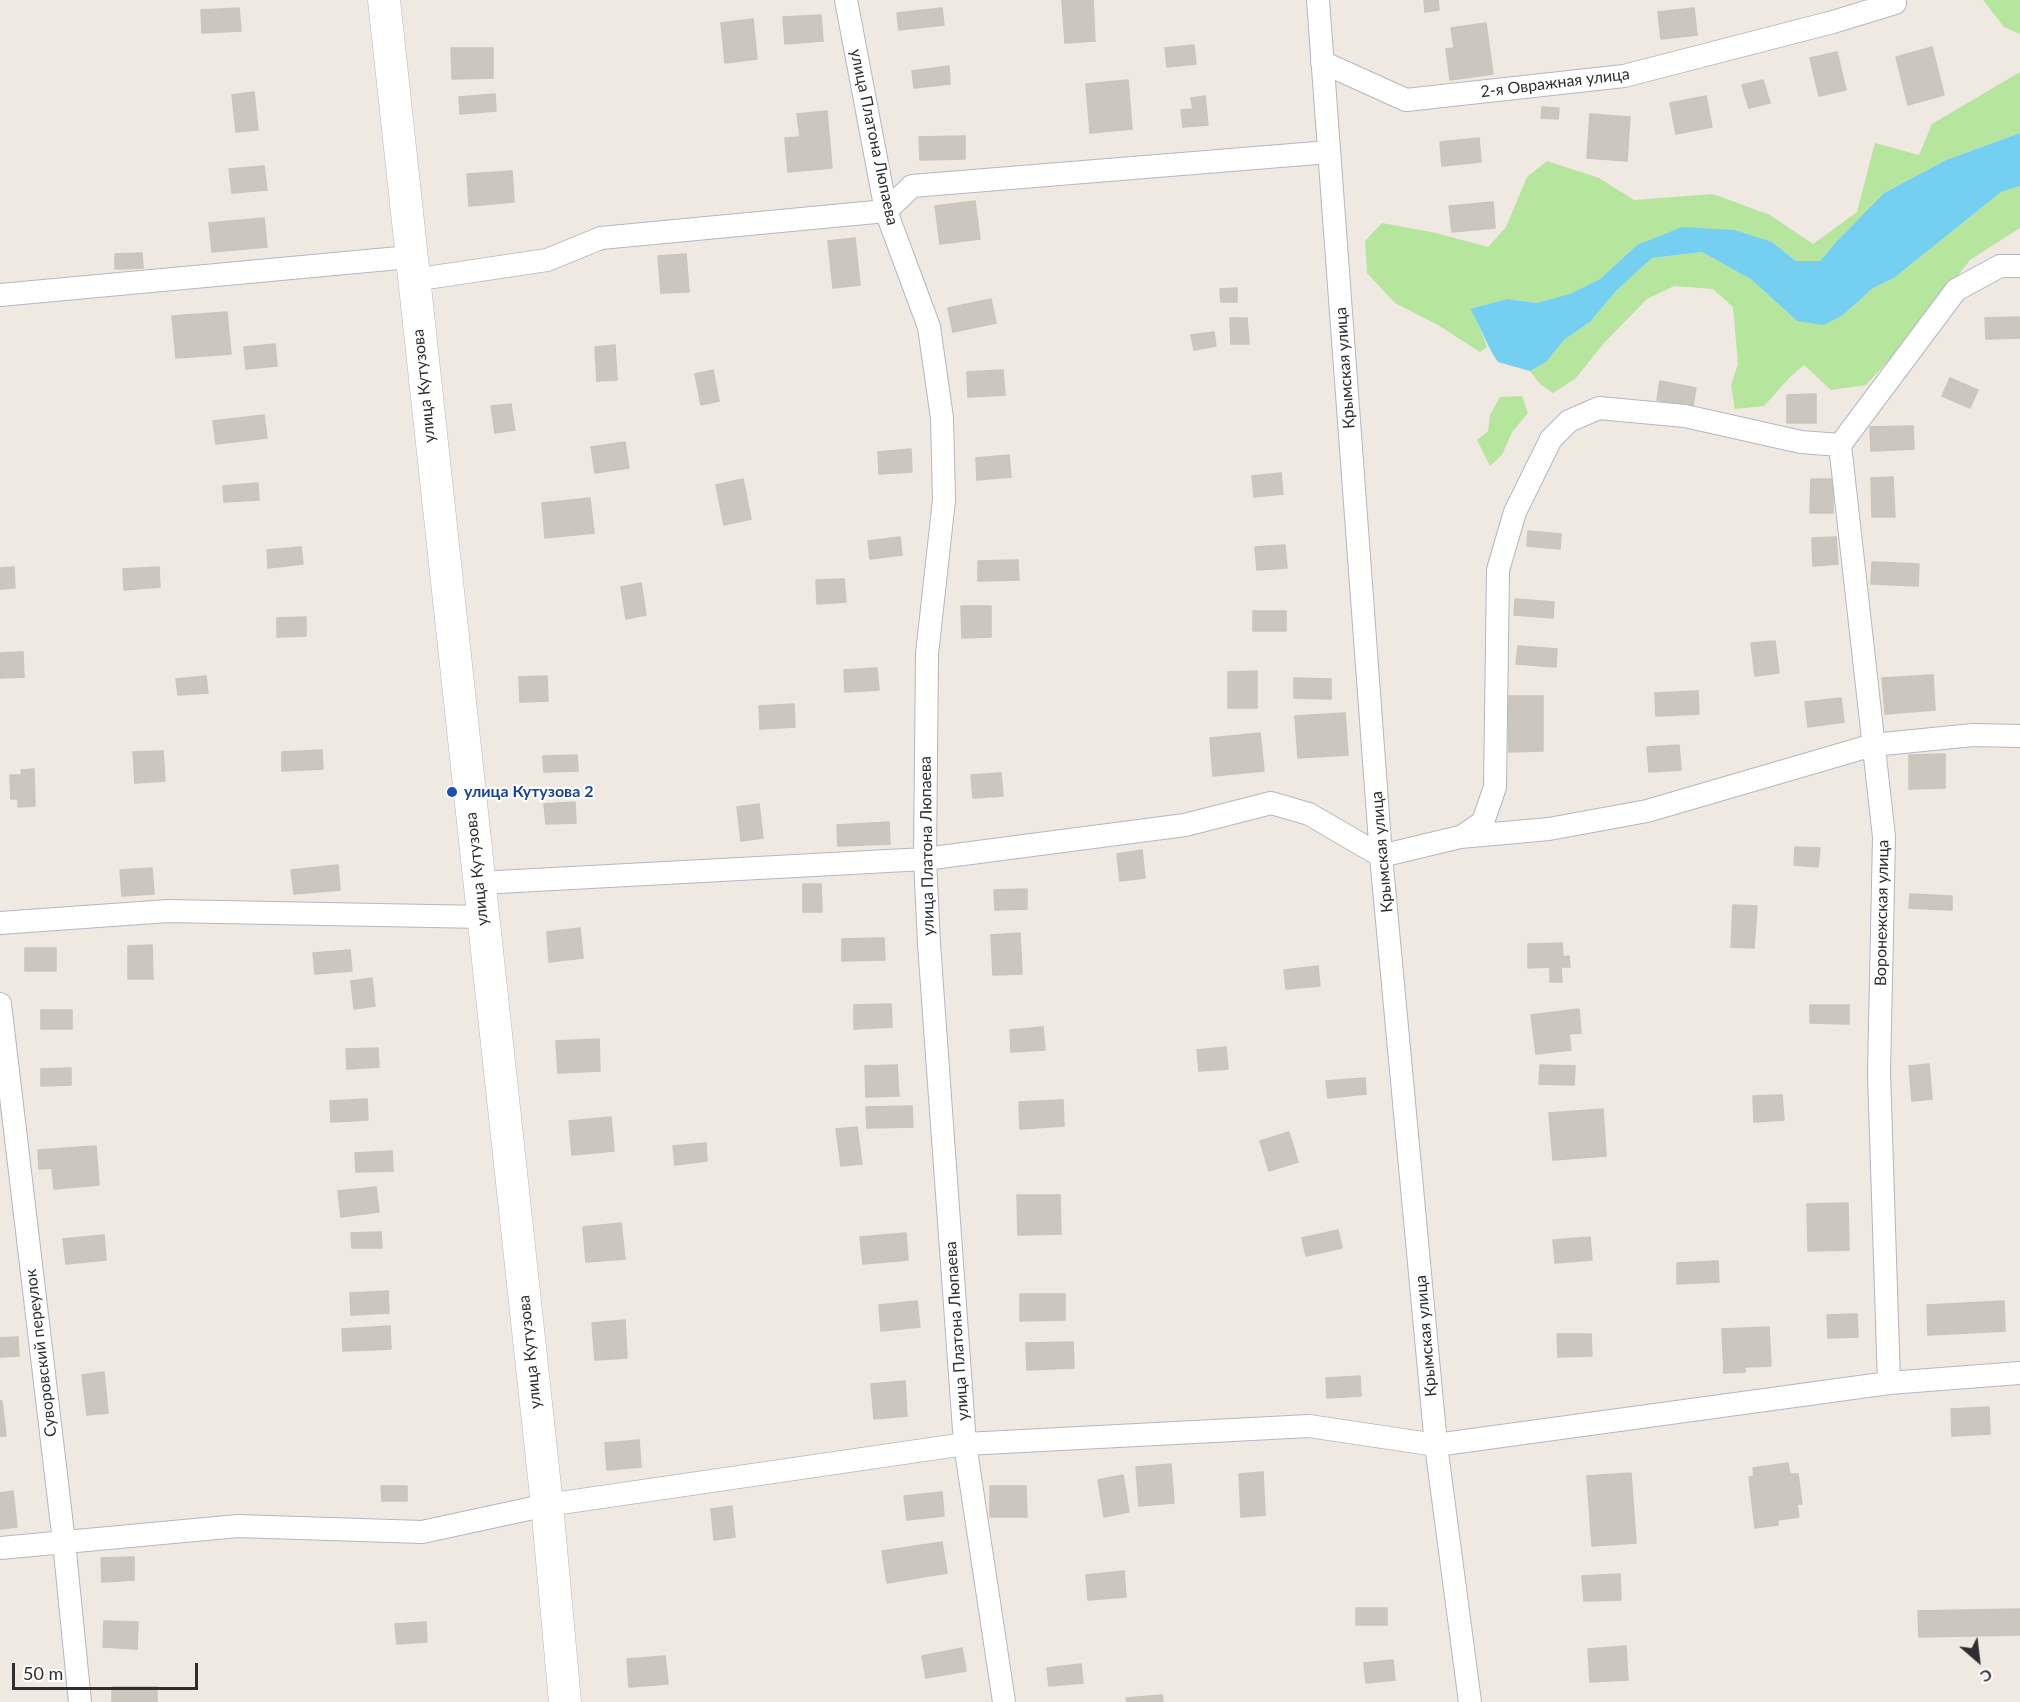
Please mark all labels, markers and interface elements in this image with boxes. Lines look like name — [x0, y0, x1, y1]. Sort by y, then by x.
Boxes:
street label: улица Платона Люпаева — [846, 47, 902, 227]
street label: 2-я Овражная улица — [1479, 64, 1631, 102]
street label: Крымская улица — [1331, 306, 1359, 430]
street label: улица Кутузова — [408, 328, 440, 444]
street label: улица Платона Люпаева — [916, 756, 938, 936]
place label: улица Кутузова 2 — [464, 782, 593, 802]
marker: улица Кутузова 2 — [445, 785, 459, 799]
street label: Крымская улица — [1367, 790, 1397, 914]
street label: улица Кутузова — [461, 811, 493, 927]
street label: Воронежская улица — [1871, 840, 1893, 986]
street label: улица Платона Люпаева — [941, 1241, 973, 1421]
street label: Суворовский переулок — [21, 1268, 61, 1438]
street label: Крымская улица — [1411, 1274, 1441, 1398]
street label: улица Кутузова — [514, 1294, 546, 1410]
north arrow — [1948, 1630, 2008, 1690]
scale bar — [15, 1651, 201, 1689]
text: 50 m — [23, 1662, 63, 1684]
text: С — [1978, 1665, 1996, 1687]

